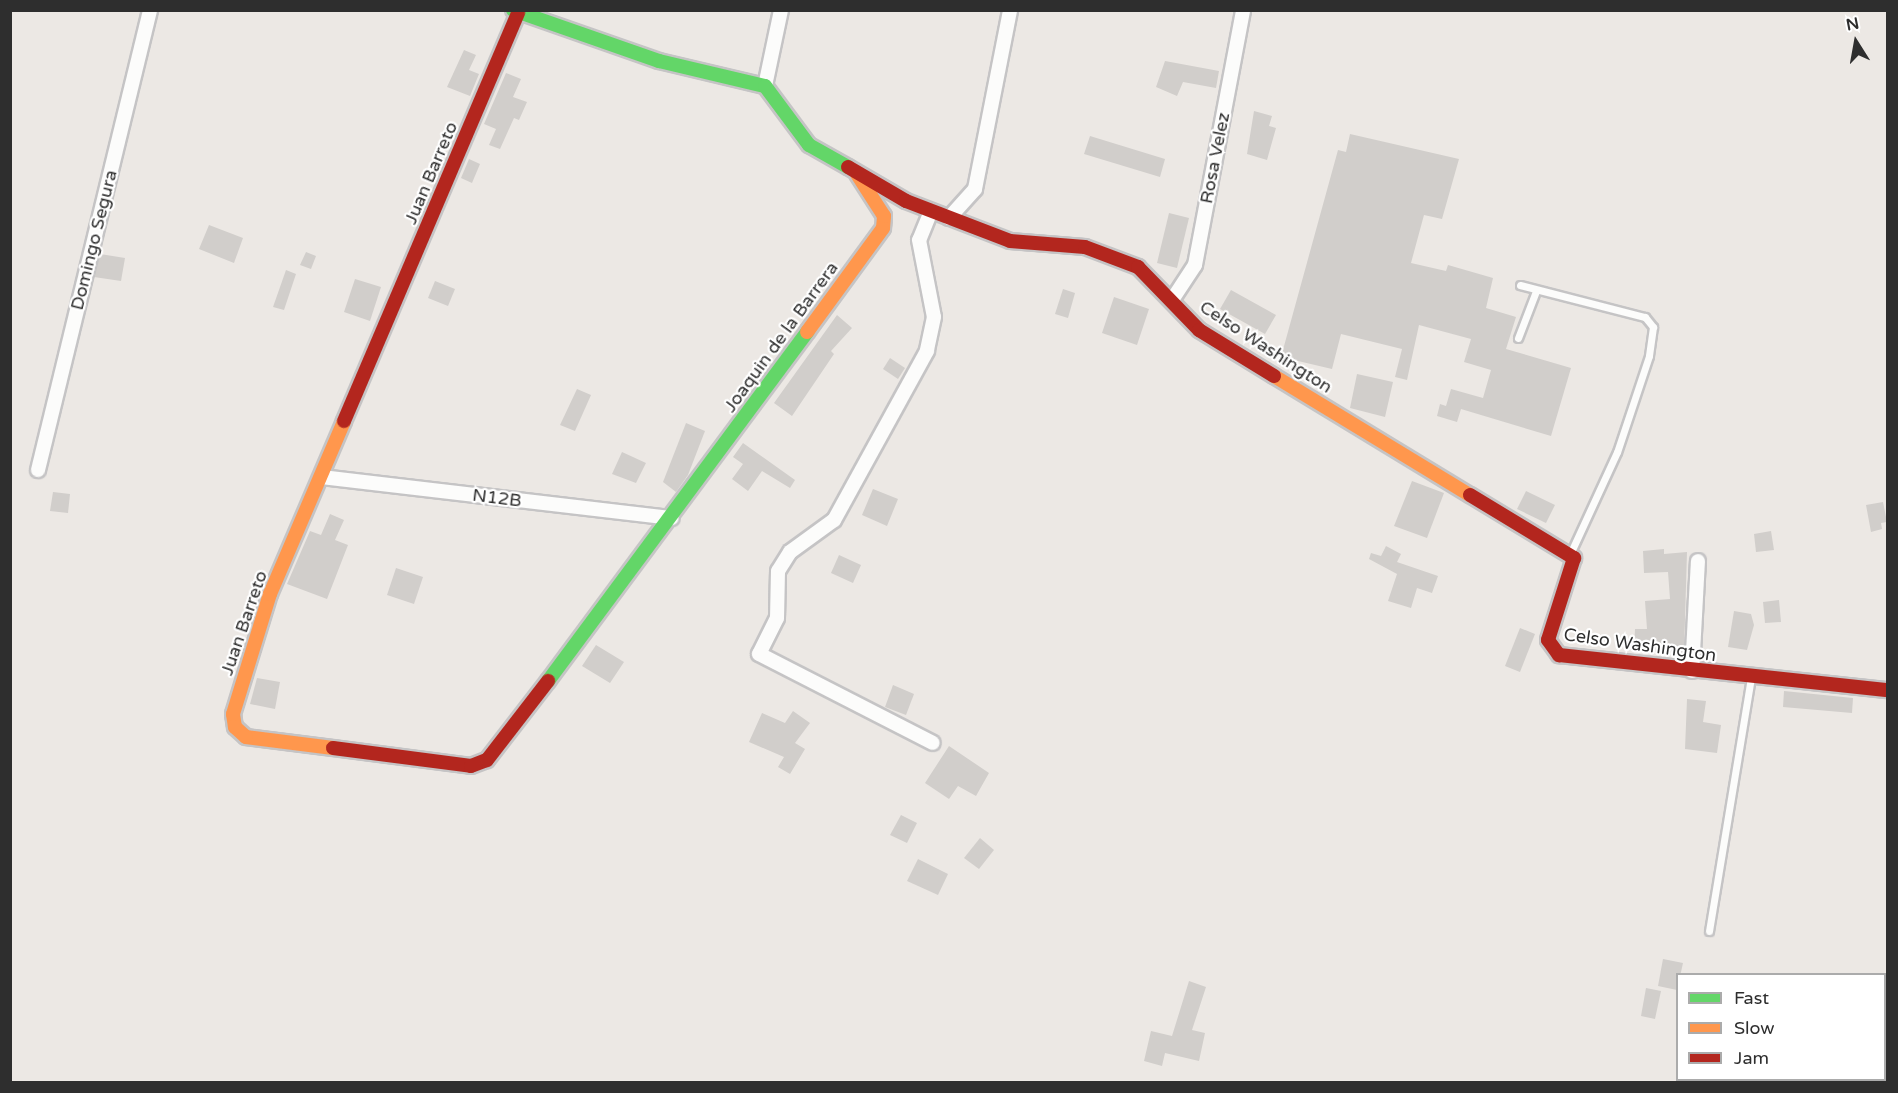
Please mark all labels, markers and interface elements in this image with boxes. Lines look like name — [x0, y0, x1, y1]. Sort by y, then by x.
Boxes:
north arrow — [1826, 12, 1886, 72]
text: N — [1844, 13, 1861, 35]
street label: Rosa Velez — [1196, 111, 1234, 205]
street label: Juan Barreto — [400, 119, 462, 227]
street label: Domingo Segura — [66, 168, 122, 312]
street label: Joaquin de la Barrera — [719, 258, 843, 416]
street label: Celso Washington — [1196, 296, 1336, 398]
street label: N12B — [471, 484, 523, 512]
street label: Juan Barreto — [216, 568, 272, 678]
street label: Celso Washington — [1562, 624, 1718, 666]
legend — [1676, 973, 1886, 1081]
text: Fast — [1734, 987, 1769, 1009]
text: Slow — [1734, 1017, 1775, 1039]
text: Jam — [1734, 1047, 1769, 1069]

